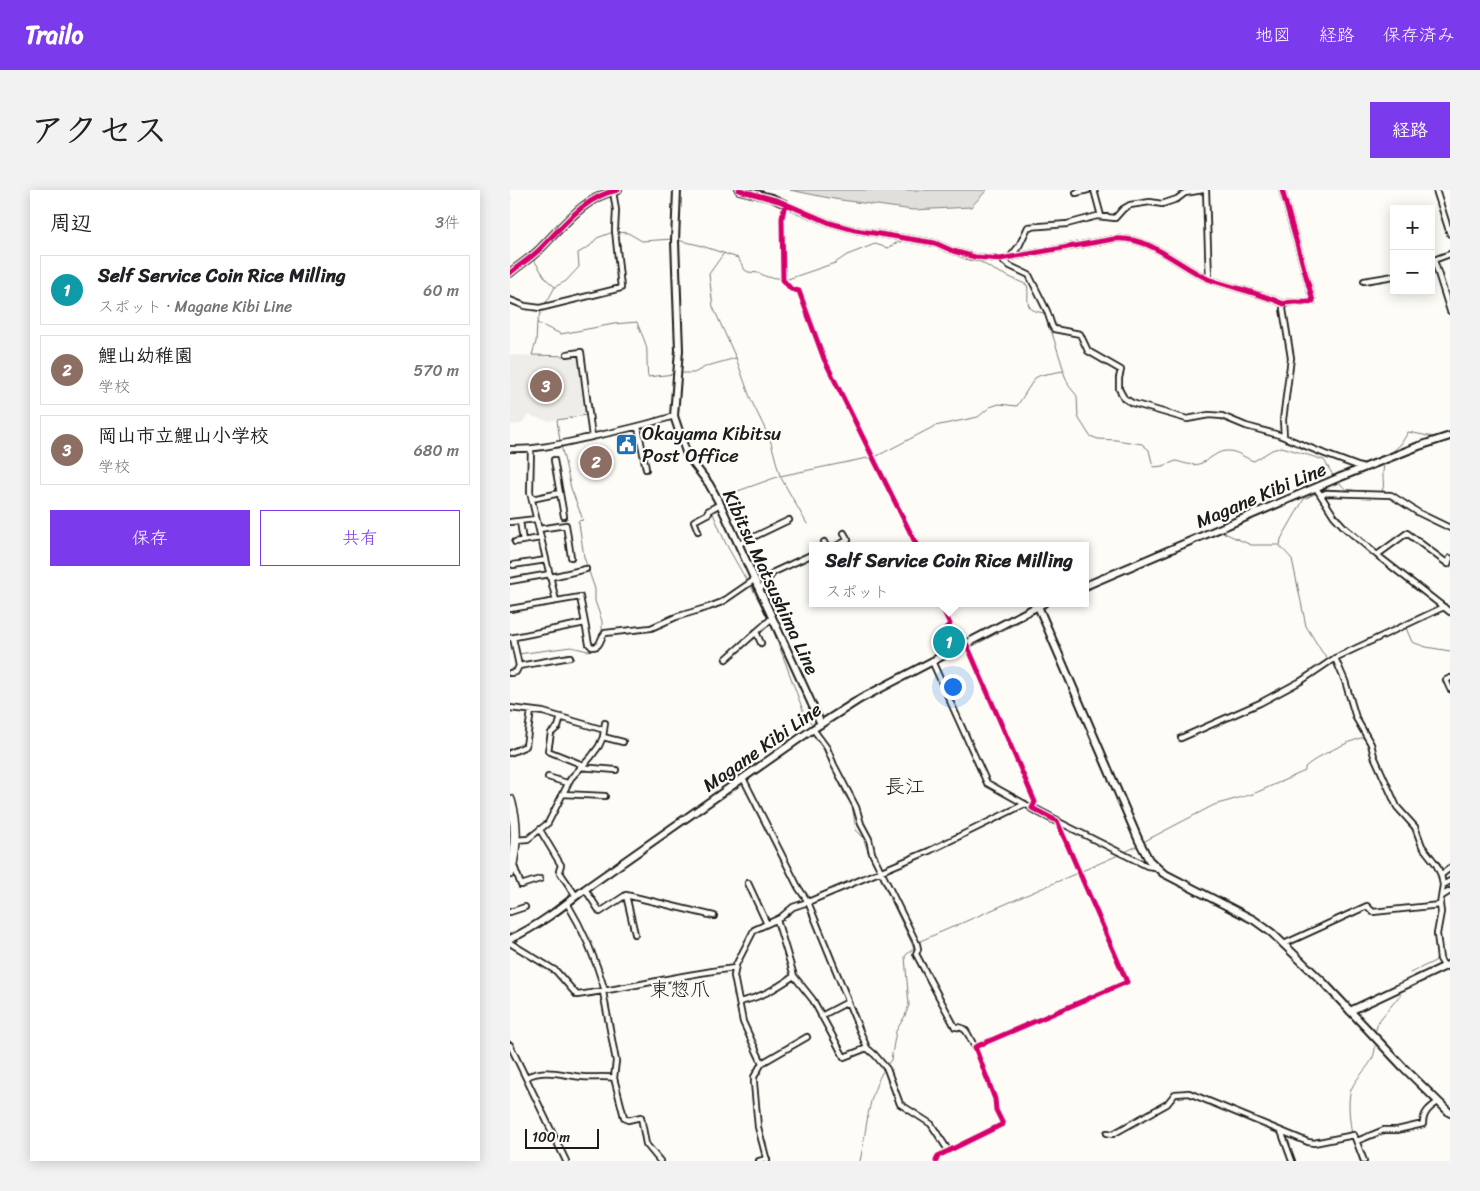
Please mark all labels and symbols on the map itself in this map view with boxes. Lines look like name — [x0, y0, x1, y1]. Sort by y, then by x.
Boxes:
pin: 3 — [530, 367, 562, 405]
place label: Okayama Kibitsu Post Office — [642, 417, 781, 472]
public building icon: Okayama Kibitsu Post Office — [614, 432, 638, 456]
pin: 2 — [580, 443, 612, 481]
street label: Magane Kibi Line — [1190, 452, 1332, 537]
street label: Kibitsu Matsushima Line — [713, 484, 829, 680]
pin: 1 — [933, 623, 965, 661]
your location — [940, 674, 966, 700]
street label: Magane Kibi Line — [695, 693, 829, 801]
district label: 長江 — [885, 769, 925, 804]
district label: 東惣爪 — [650, 972, 710, 1007]
scale bar — [525, 1126, 599, 1149]

